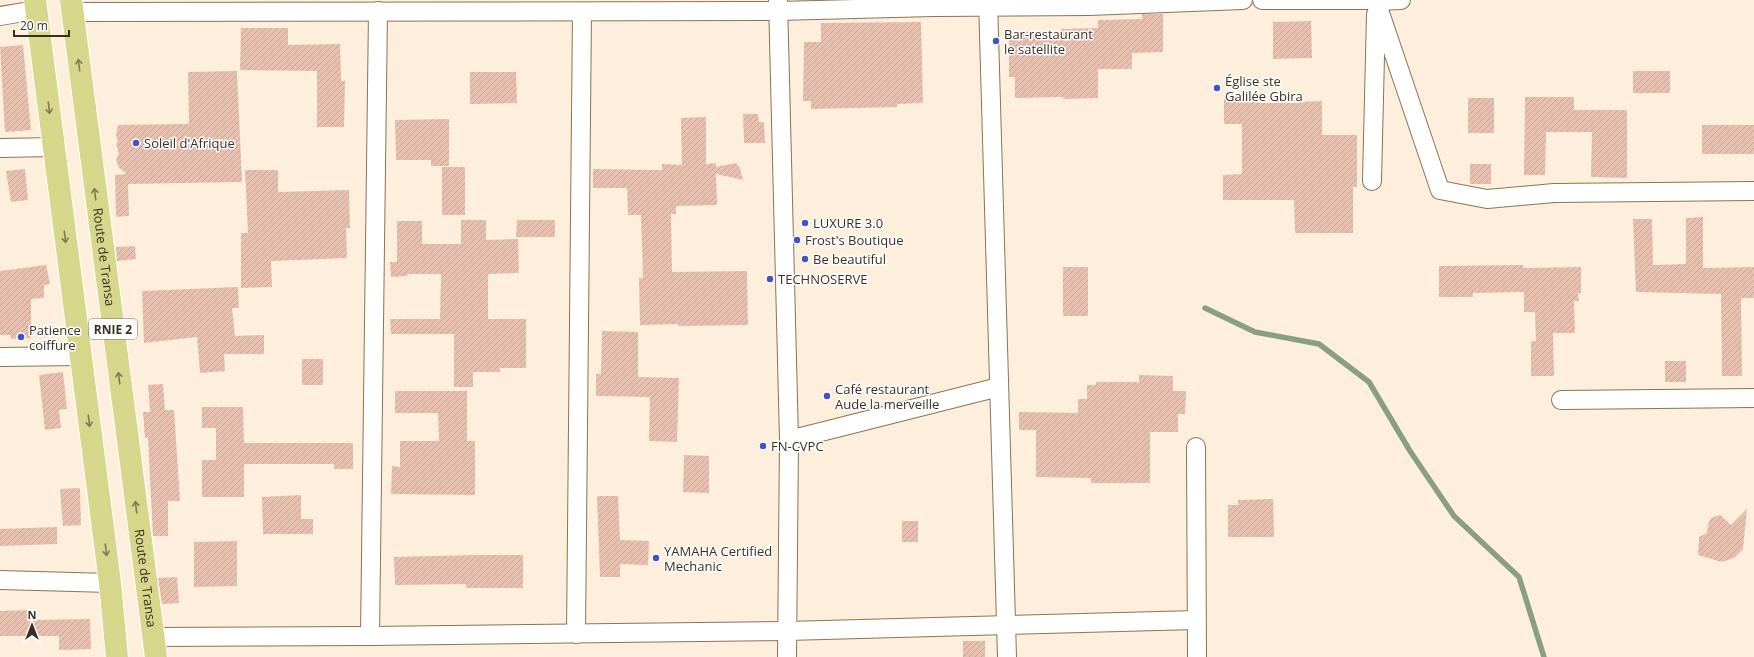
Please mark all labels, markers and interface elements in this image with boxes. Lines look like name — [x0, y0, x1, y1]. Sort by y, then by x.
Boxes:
scale bar — [14, 12, 69, 38]
text: 20 m — [20, 17, 48, 34]
place label: Bar-restaurant le satellite — [1004, 25, 1093, 58]
marker: Bar-restaurant le satellite — [991, 36, 1001, 46]
one-way arrow — [75, 59, 83, 72]
place label: Église ste Galilée Gbira — [1225, 72, 1303, 105]
marker: Église ste Galilée Gbira — [1212, 83, 1222, 93]
one-way arrow — [45, 101, 52, 114]
place label: Soleil d'Afrique — [144, 134, 235, 152]
marker: Soleil d'Afrique — [131, 138, 141, 148]
one-way arrow — [92, 188, 99, 201]
street label: Route de Transa — [89, 207, 120, 307]
place label: LUXURE 3.0 — [813, 214, 883, 232]
marker: LUXURE 3.0 — [800, 218, 810, 228]
one-way arrow — [61, 230, 69, 243]
place label: Frost's Boutique — [805, 231, 903, 249]
marker: Frost's Boutique — [792, 235, 802, 245]
place label: Be beautiful — [813, 250, 886, 268]
marker: Be beautiful — [800, 254, 810, 264]
place label: TECHNOSERVE — [778, 270, 867, 288]
marker: TECHNOSERVE — [765, 274, 775, 284]
road number: RNIE 2 — [89, 319, 137, 339]
place label: Patience coiffure — [29, 321, 81, 354]
marker: Patience coiffure — [16, 332, 26, 342]
one-way arrow — [115, 372, 123, 385]
place label: Café restaurant Aude la merveille — [835, 380, 939, 413]
marker: Café restaurant Aude la merveille — [822, 391, 832, 401]
one-way arrow — [85, 415, 93, 428]
place label: FN-CVPC — [771, 437, 824, 455]
marker: FN-CVPC — [758, 441, 768, 451]
one-way arrow — [132, 501, 140, 514]
street label: Route de Transa — [131, 528, 161, 628]
place label: YAMAHA Certified Mechanic — [664, 542, 772, 575]
one-way arrow — [102, 543, 110, 556]
marker: YAMAHA Certified Mechanic — [651, 553, 661, 563]
north arrow — [12, 605, 52, 645]
text: N — [28, 607, 36, 622]

